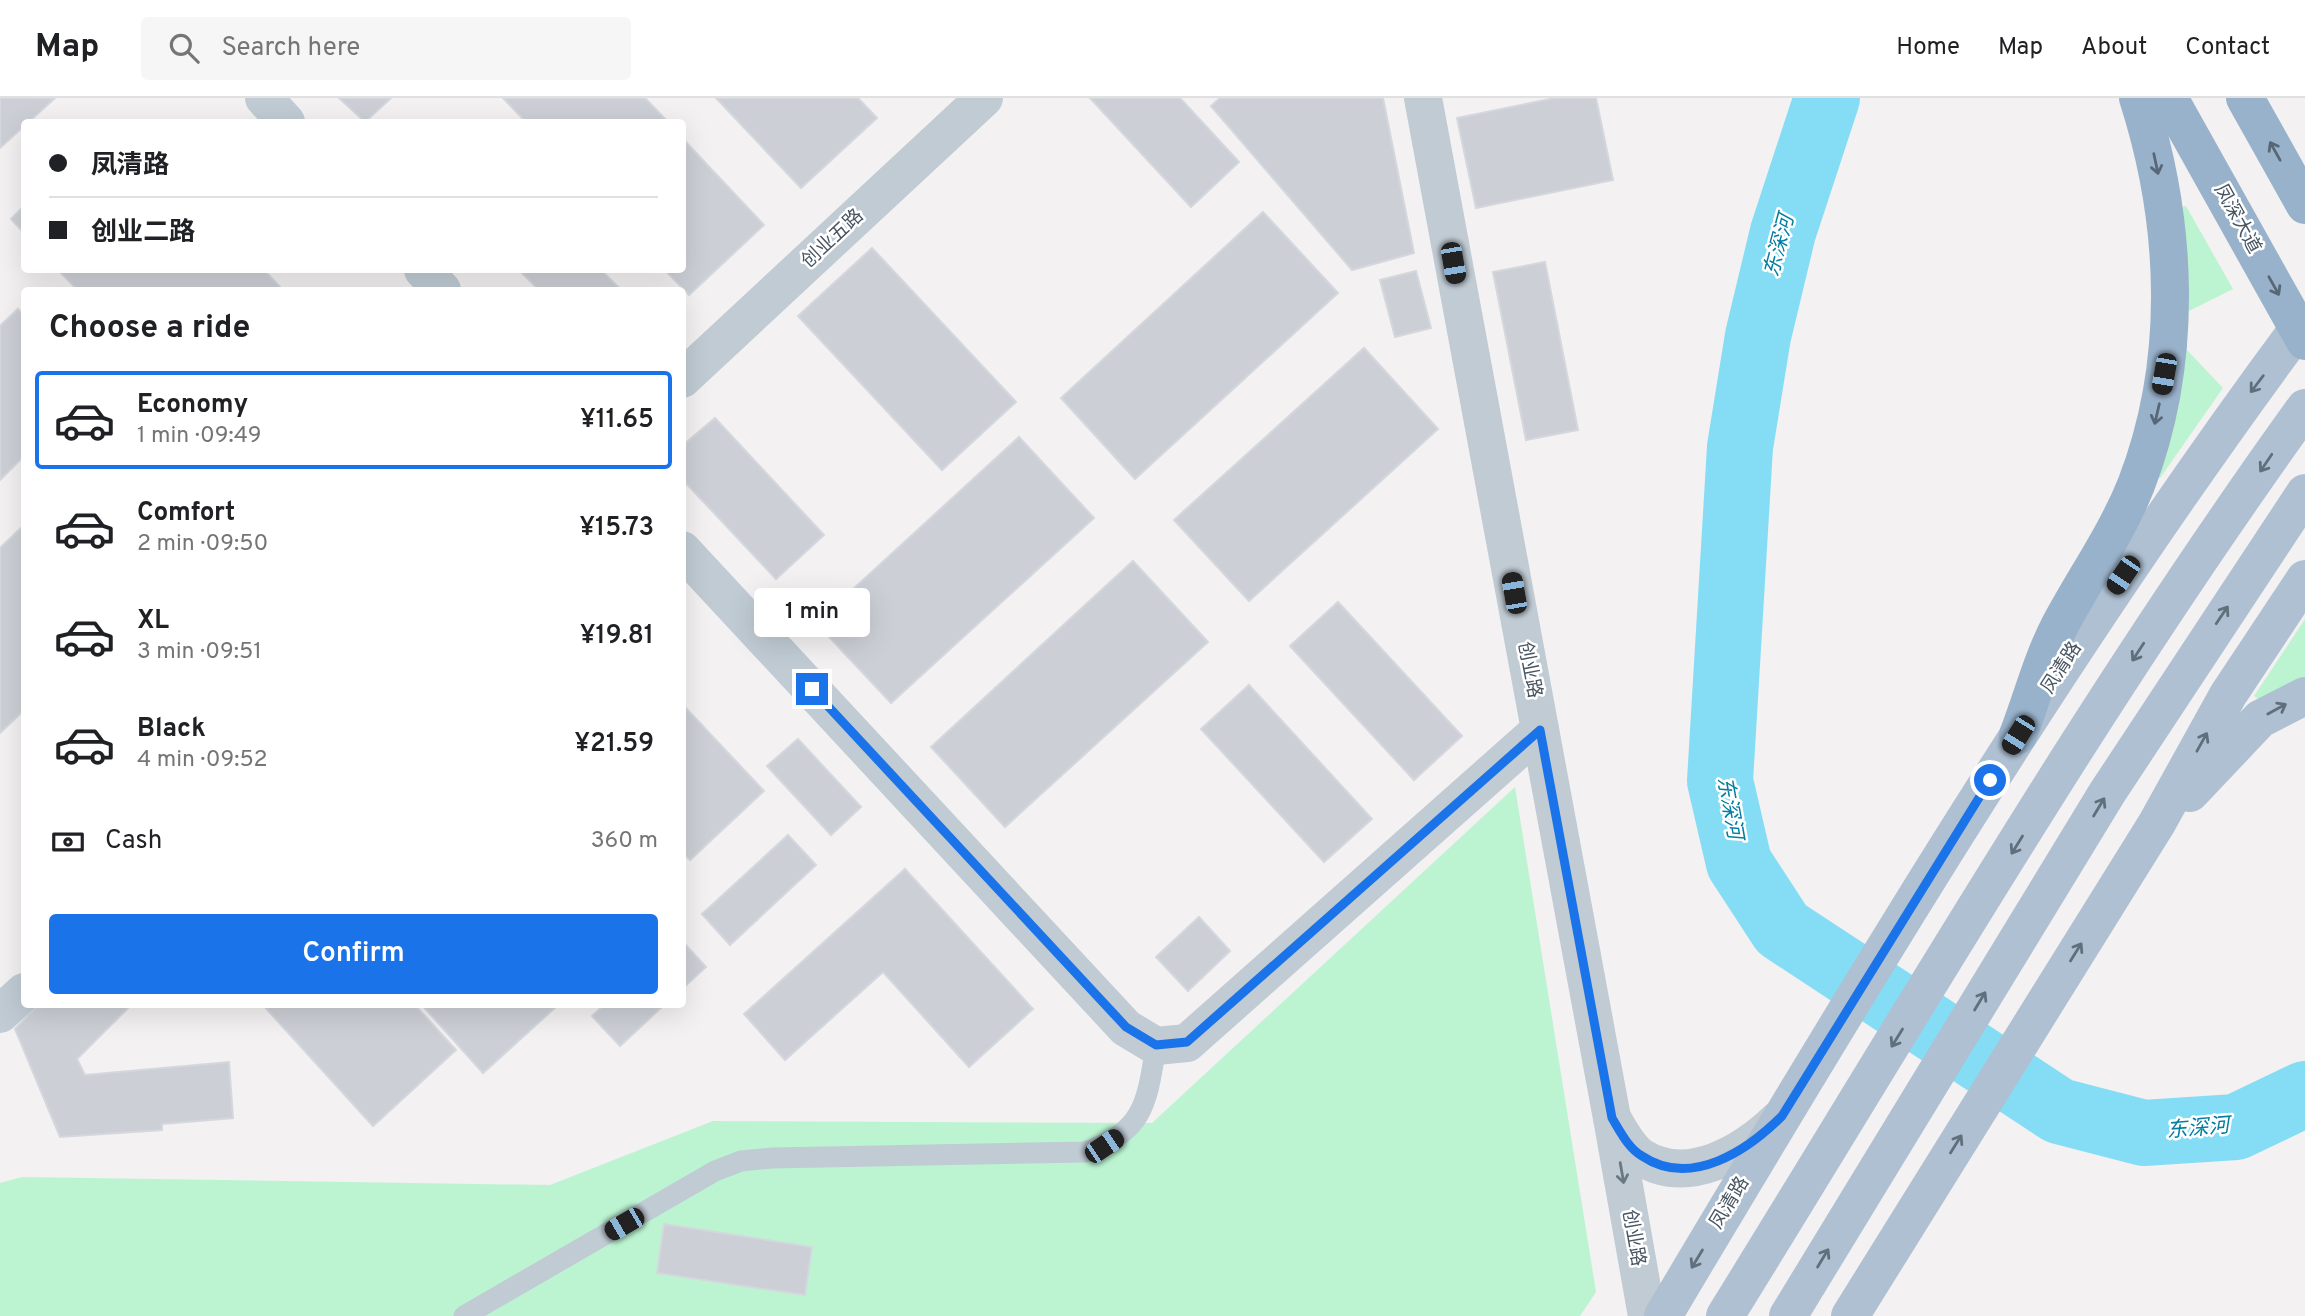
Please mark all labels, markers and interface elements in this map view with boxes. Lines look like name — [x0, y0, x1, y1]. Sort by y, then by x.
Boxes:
search box — [141, 17, 631, 80]
text: Map — [35, 27, 99, 69]
icon: search — [165, 29, 203, 67]
text: Search here — [221, 32, 360, 65]
text: Home — [1896, 33, 1960, 63]
text: Map — [1998, 33, 2043, 63]
text: About — [2081, 33, 2147, 63]
text: Contact — [2185, 33, 2270, 63]
one-way arrow — [2268, 142, 2282, 162]
text: 凤清路 — [91, 150, 169, 183]
one-way arrow — [2150, 152, 2164, 175]
street label: 凤深大道 — [2208, 180, 2266, 258]
street label: 创业五路 — [797, 204, 869, 274]
water label: 东深河 — [1759, 208, 1802, 280]
text: 创业二路 — [91, 217, 195, 250]
car — [1440, 240, 1467, 286]
one-way arrow — [2267, 275, 2281, 295]
text: Choose a ride — [49, 309, 250, 349]
car — [2151, 351, 2178, 397]
one-way arrow — [2250, 374, 2265, 392]
icon: car — [53, 389, 116, 452]
text: Economy — [137, 389, 248, 422]
one-way arrow — [2150, 402, 2163, 425]
text: ¥11.65 — [580, 404, 654, 437]
text: 1 min · 09:49 — [137, 422, 261, 451]
one-way arrow — [2258, 453, 2272, 473]
icon: car — [53, 497, 116, 560]
text: Comfort — [137, 497, 235, 530]
text: ¥15.73 — [580, 512, 654, 545]
text: 2 min · 09:50 — [137, 530, 268, 559]
car — [2103, 552, 2144, 598]
car — [1501, 570, 1528, 616]
callout: 1 min — [754, 588, 870, 636]
text: 1 min — [785, 598, 839, 627]
icon: car — [53, 605, 116, 668]
text: XL — [137, 605, 169, 638]
one-way arrow — [2215, 606, 2229, 626]
text: ¥19.81 — [580, 620, 654, 653]
text: 3 min · 09:51 — [137, 638, 262, 667]
street label: 凤清路 — [2036, 638, 2088, 698]
street label: 创业路 — [1512, 640, 1546, 700]
one-way arrow — [2131, 642, 2146, 661]
route end — [796, 673, 828, 705]
one-way arrow — [2267, 702, 2287, 716]
car — [1998, 712, 2039, 758]
icon: car — [53, 713, 116, 776]
text: Black — [137, 713, 206, 746]
text: ¥21.59 — [575, 728, 654, 761]
one-way arrow — [2195, 732, 2209, 752]
text: 4 min · 09:52 — [137, 746, 268, 775]
route start — [1974, 764, 2006, 796]
water label: 东深河 — [1710, 775, 1748, 845]
one-way arrow — [2092, 797, 2106, 817]
icon: cash — [49, 823, 87, 861]
text: Cash — [105, 825, 162, 858]
text: 360 m — [591, 827, 658, 856]
one-way arrow — [2009, 834, 2023, 854]
button: Confirm — [49, 914, 658, 994]
one-way arrow — [2070, 942, 2084, 962]
one-way arrow — [1974, 991, 1988, 1011]
one-way arrow — [1890, 1028, 1905, 1047]
water label: 东深河 — [2165, 1112, 2235, 1145]
car — [1081, 1126, 1128, 1166]
one-way arrow — [1949, 1135, 1963, 1155]
one-way arrow — [1616, 1162, 1629, 1184]
street label: 凤清路 — [1705, 1172, 1755, 1234]
car — [601, 1204, 648, 1244]
street label: 创业路 — [1616, 1208, 1650, 1268]
one-way arrow — [1690, 1248, 1704, 1268]
one-way arrow — [1817, 1248, 1831, 1268]

